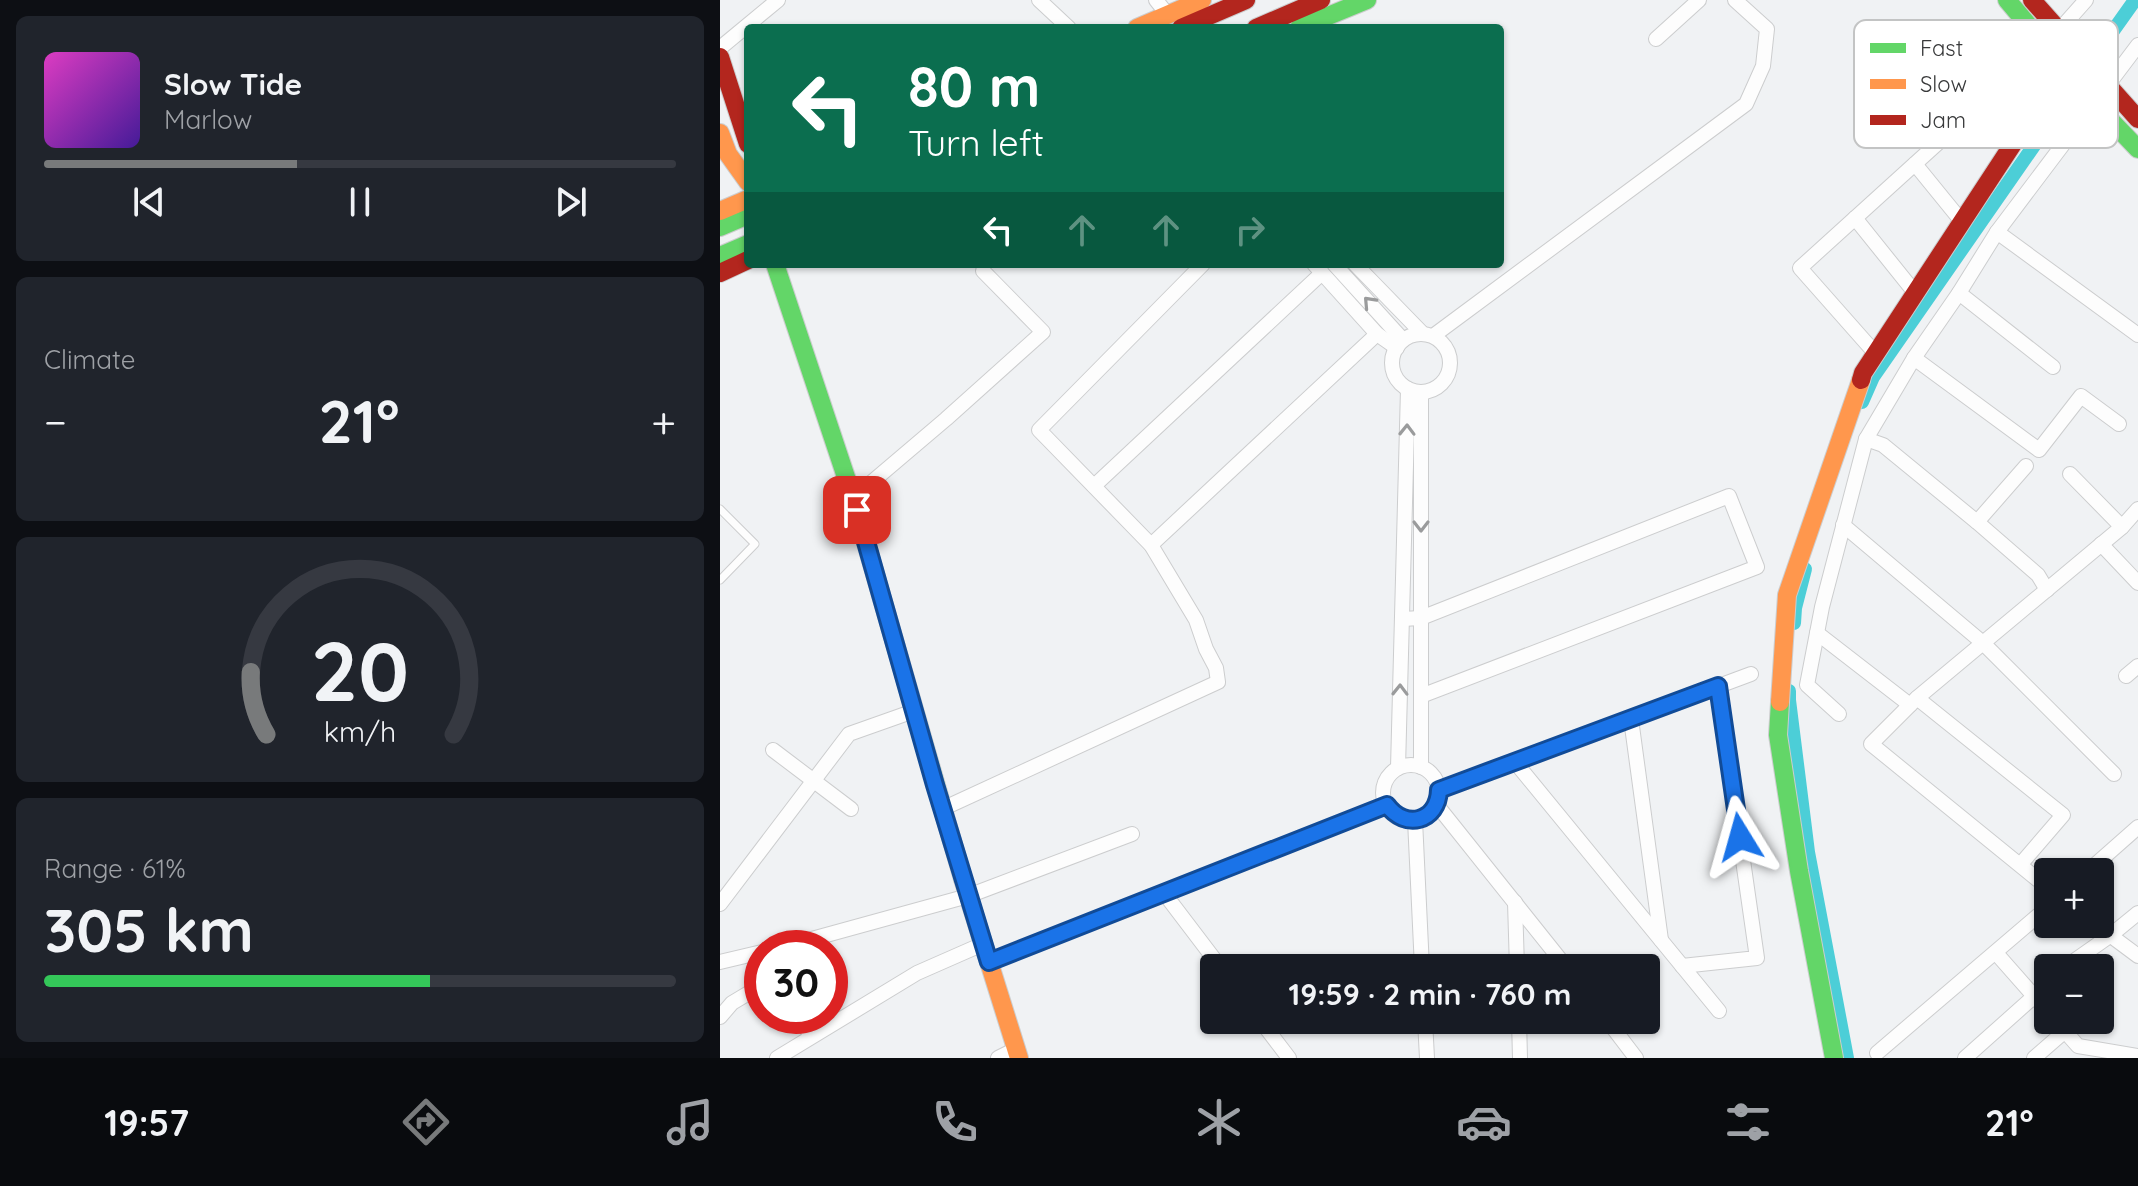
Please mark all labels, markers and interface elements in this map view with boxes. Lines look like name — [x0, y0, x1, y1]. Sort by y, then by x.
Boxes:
legend — [1854, 20, 2118, 148]
text: Fast — [1920, 34, 1963, 62]
text: 80 m — [908, 51, 1040, 121]
icon: left — [776, 56, 880, 160]
text: Slow Tide — [164, 65, 302, 103]
text: Slow — [1920, 70, 1967, 98]
text: Marlow — [164, 103, 252, 136]
text: Jam — [1920, 106, 1966, 134]
text: Turn left — [908, 120, 1044, 165]
icon: previous — [127, 180, 171, 224]
icon: pause — [338, 180, 382, 224]
icon: next — [549, 180, 593, 224]
icon: left — [976, 208, 1020, 252]
icon: ahead — [1060, 208, 1104, 252]
icon: ahead — [1144, 208, 1188, 252]
icon: right — [1228, 208, 1272, 252]
one-way arrow — [1365, 296, 1379, 311]
text: Climate — [44, 343, 135, 376]
text: 21° — [319, 383, 400, 458]
text: − — [44, 394, 67, 449]
text: + — [651, 394, 676, 449]
one-way arrow — [1398, 423, 1415, 436]
pin — [823, 476, 891, 544]
icon: arrive — [835, 488, 879, 532]
one-way arrow — [1412, 520, 1430, 533]
text: 20 — [311, 618, 409, 722]
one-way arrow — [1392, 683, 1409, 696]
text: km/h — [324, 713, 396, 749]
position arrow — [1698, 795, 1782, 879]
text: Range · 61% — [44, 852, 186, 885]
map controls — [2034, 858, 2114, 1034]
button: + — [2034, 858, 2114, 938]
text: 305 km — [44, 892, 254, 967]
speed limit sign: 30 — [744, 930, 848, 1034]
button: − — [2034, 954, 2114, 1034]
text: 19:59 · 2 min · 760 m — [1289, 975, 1571, 1013]
icon: directions — [398, 1094, 454, 1150]
icon: music — [662, 1094, 718, 1150]
icon: phone — [927, 1094, 983, 1150]
icon: climate — [1191, 1094, 1247, 1150]
icon: car — [1456, 1094, 1512, 1150]
icon: filters — [1720, 1094, 1776, 1150]
text: 19:57 — [104, 1100, 189, 1145]
text: 21° — [1985, 1100, 2034, 1145]

